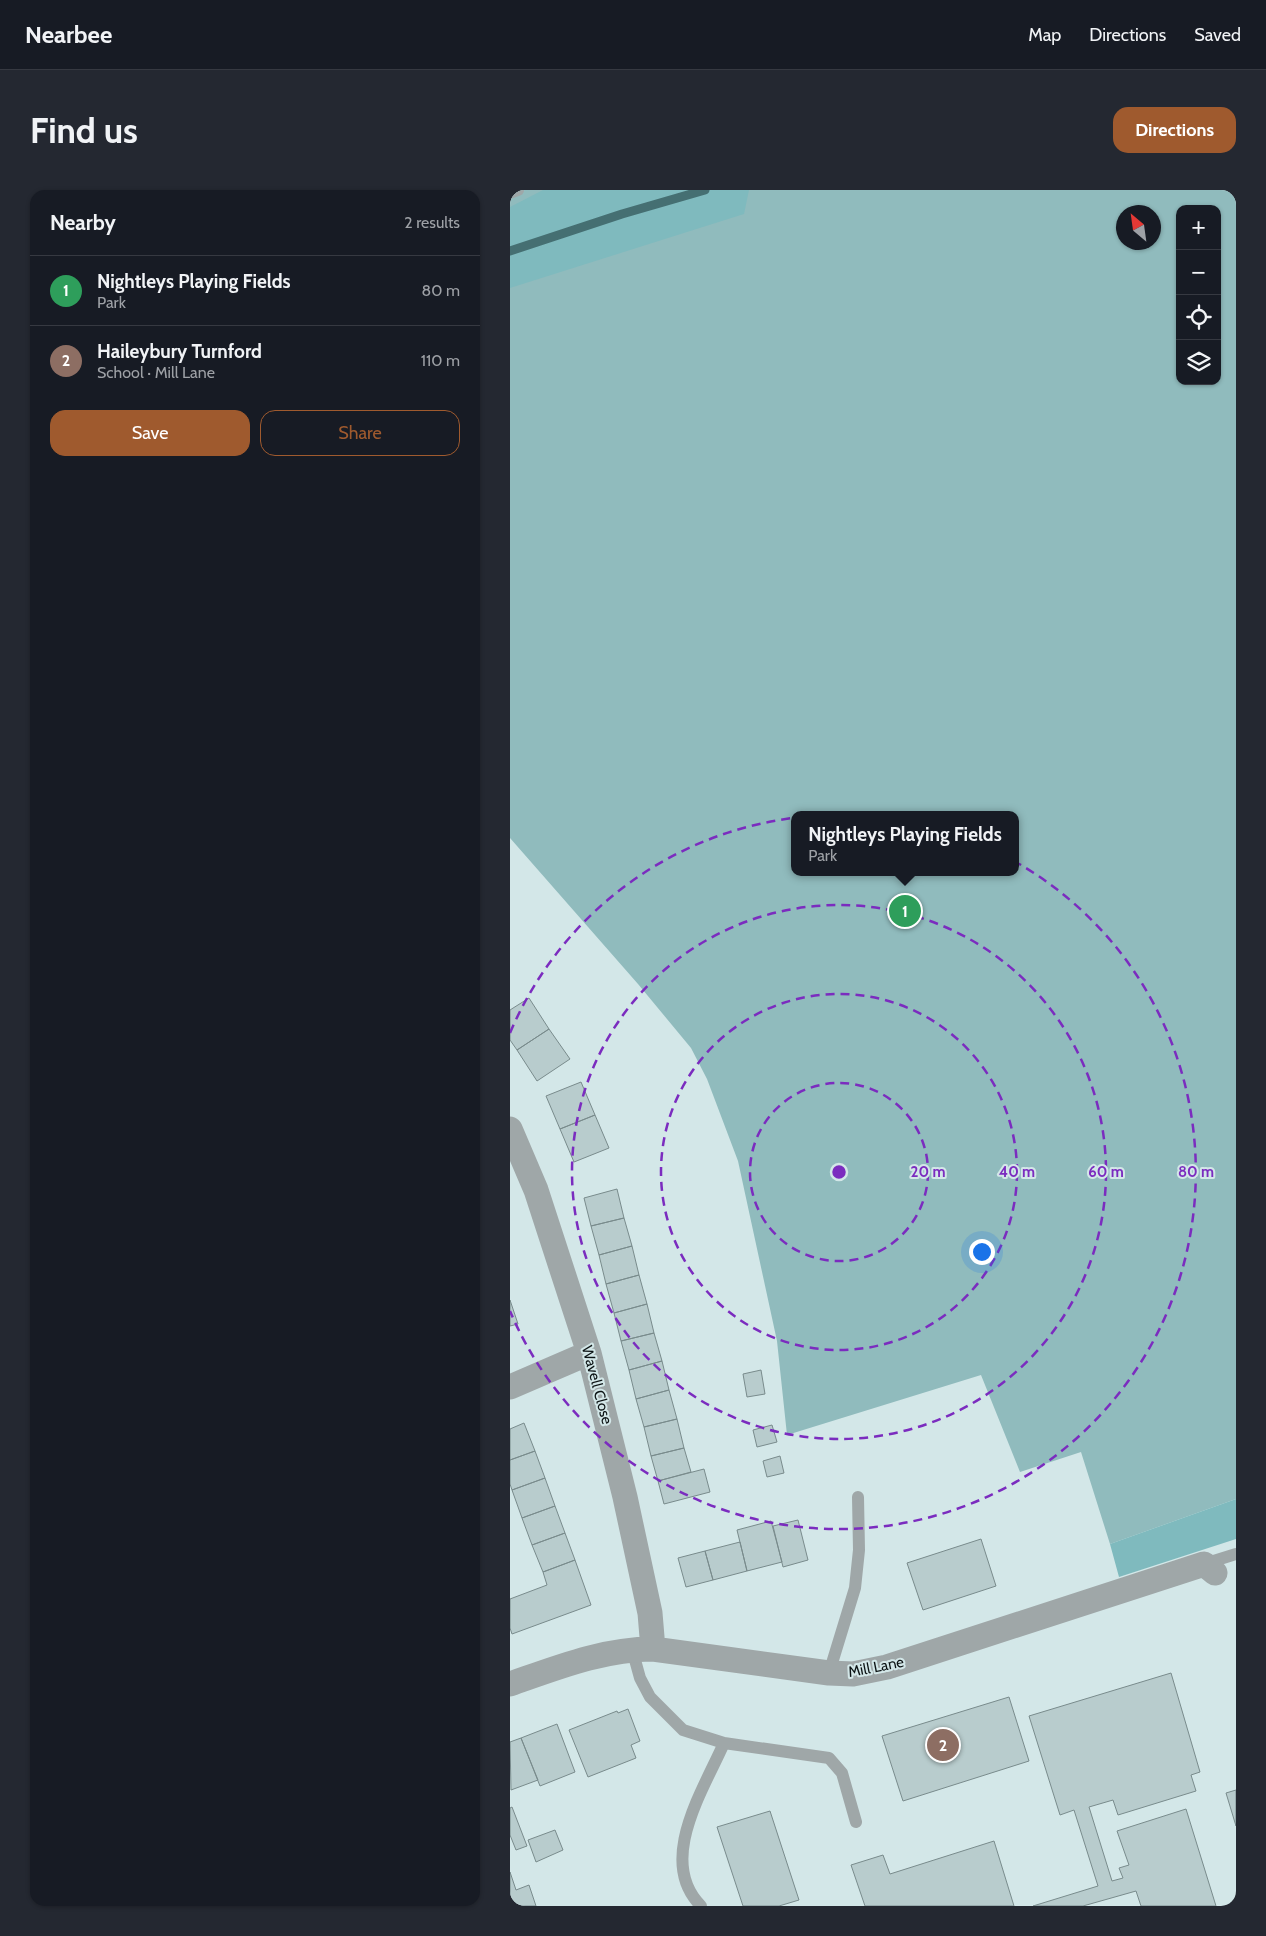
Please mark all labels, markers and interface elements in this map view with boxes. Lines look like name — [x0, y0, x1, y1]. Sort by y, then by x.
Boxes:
text: Nearbee — [25, 20, 112, 49]
text: Map — [1028, 24, 1061, 46]
text: Directions — [1089, 24, 1166, 46]
text: Saved — [1194, 24, 1241, 46]
button: Directions — [1113, 107, 1236, 153]
text: Find us — [30, 109, 138, 152]
north arrow — [1116, 205, 1161, 250]
map controls — [1176, 205, 1221, 385]
button: + — [1176, 205, 1221, 250]
text: Nearby — [50, 210, 116, 235]
text: 2 results — [404, 213, 460, 232]
button: − — [1176, 250, 1221, 295]
text: Nightleys Playing Fields — [97, 270, 291, 293]
text: 1 — [63, 281, 69, 300]
text: 80 m — [422, 281, 460, 300]
text: Park — [97, 293, 126, 312]
button: locate — [1176, 295, 1221, 340]
text: Haileybury Turnford — [97, 340, 262, 363]
button: layers — [1176, 340, 1221, 385]
text: 2 — [62, 351, 70, 370]
text: 110 m — [421, 351, 460, 370]
text: School · Mill Lane — [97, 363, 215, 382]
button: Save — [50, 410, 250, 456]
button: Share — [260, 410, 460, 456]
popup — [791, 811, 1019, 876]
text: Nightleys Playing Fields — [808, 823, 1002, 846]
text: Park — [808, 846, 837, 865]
pin: 1 — [889, 892, 921, 930]
centre of rings — [830, 1163, 848, 1181]
text: 20 m — [911, 1163, 945, 1181]
text: 40 m — [999, 1163, 1035, 1181]
text: 60 m — [1088, 1163, 1124, 1181]
text: 80 m — [1178, 1163, 1214, 1181]
your location — [969, 1239, 995, 1265]
street label: Wavell Close — [578, 1344, 616, 1427]
street label: Mill Lane — [847, 1653, 906, 1681]
pin: 2 — [927, 1726, 959, 1764]

